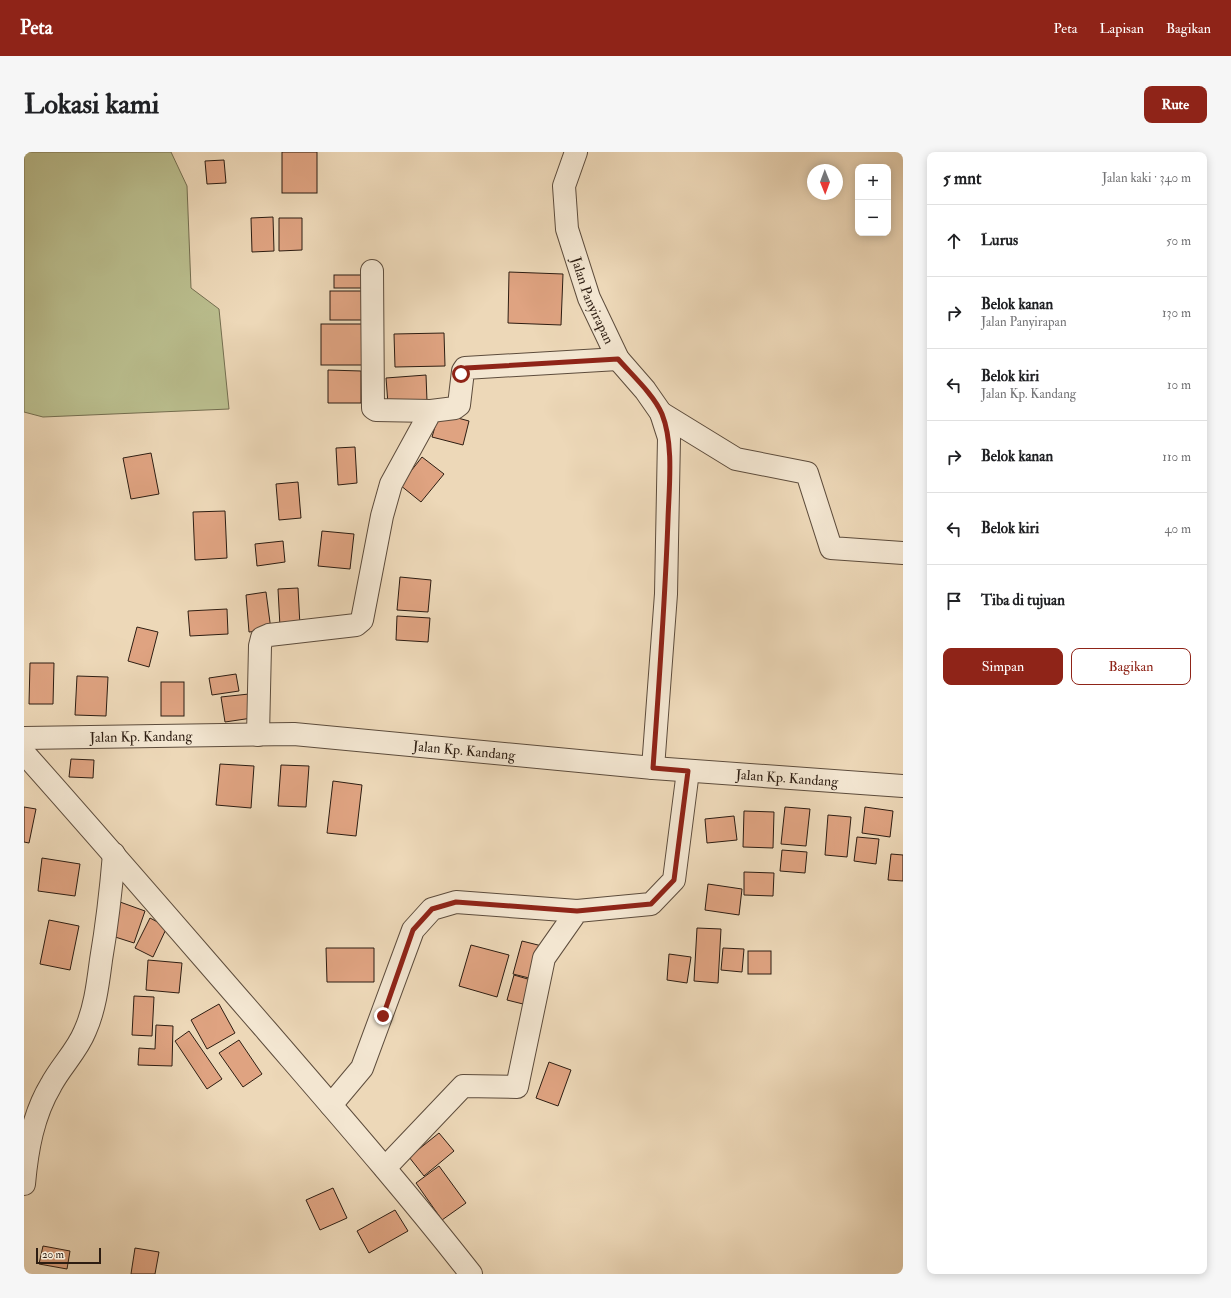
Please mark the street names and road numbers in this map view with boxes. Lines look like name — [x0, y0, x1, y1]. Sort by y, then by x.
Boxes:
street label: Jalan Panyirapan — [568, 254, 618, 346]
street label: Jalan Kp. Kandang — [89, 727, 194, 746]
street label: Jalan Kp. Kandang — [411, 737, 517, 764]
street label: Jalan Kp. Kandang — [734, 765, 840, 790]

